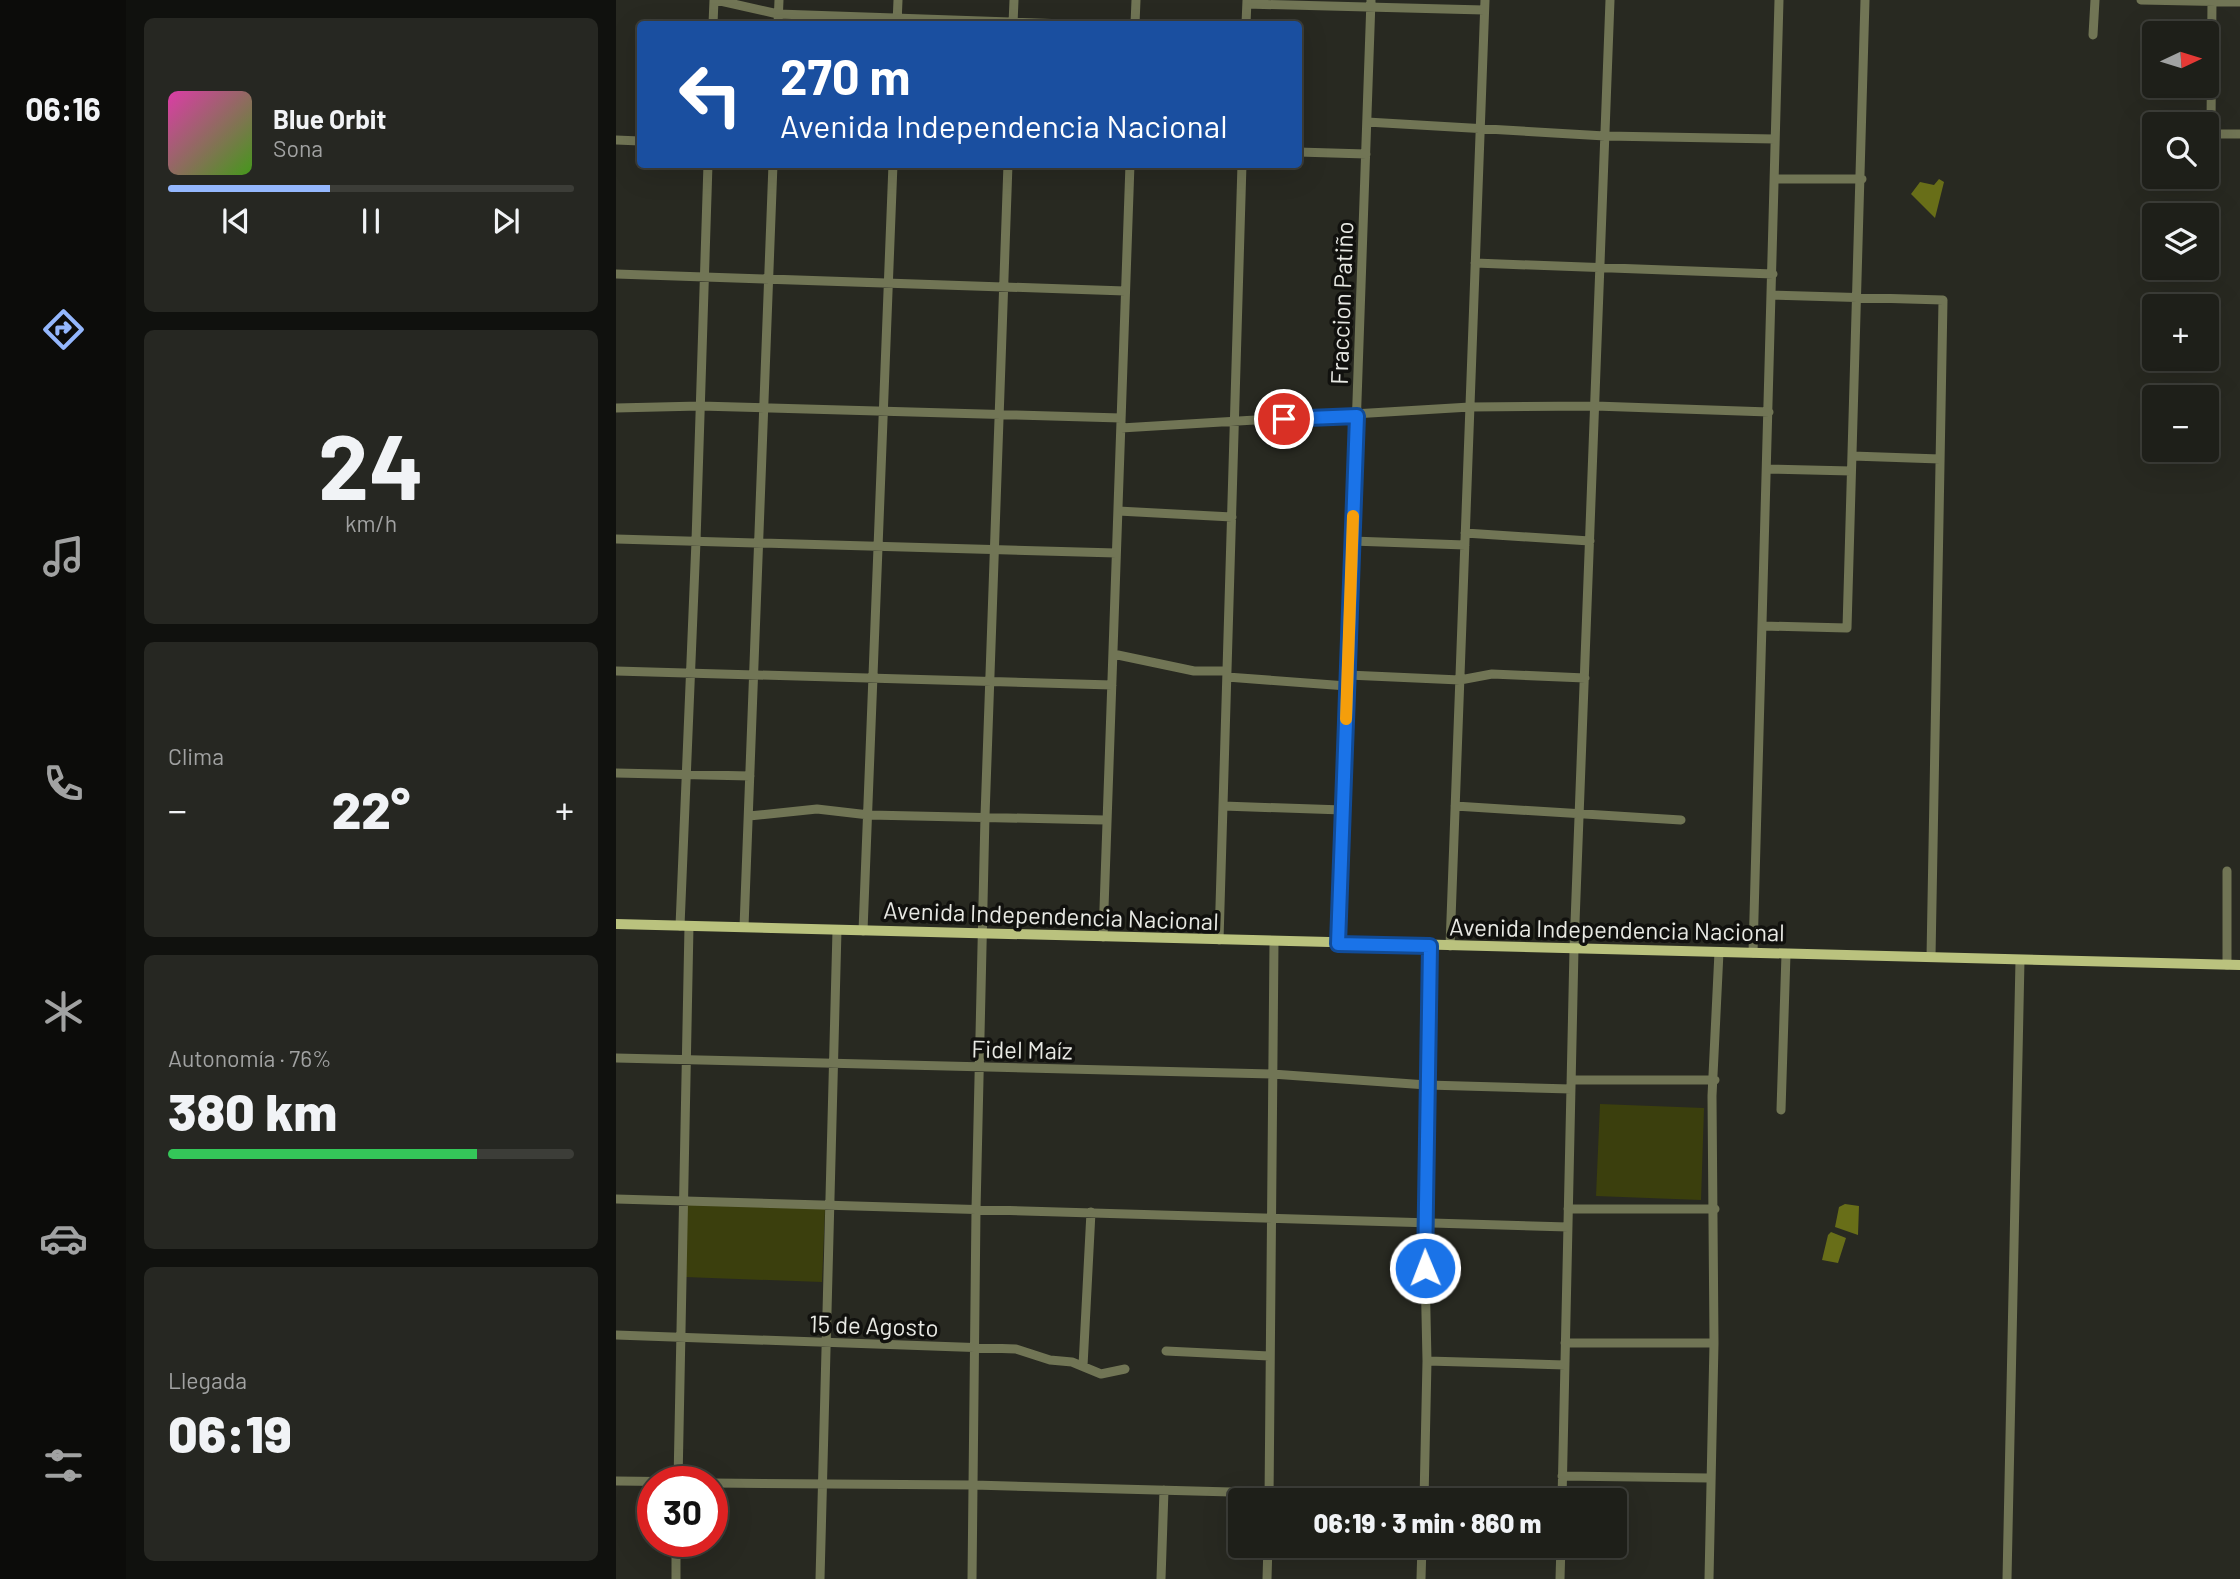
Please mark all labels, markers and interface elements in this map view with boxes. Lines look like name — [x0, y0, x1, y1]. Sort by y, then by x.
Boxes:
north arrow — [2142, 21, 2219, 98]
map controls — [2142, 21, 2219, 462]
text: 270 m — [780, 46, 910, 105]
icon: left — [665, 49, 756, 140]
text: 06:16 — [25, 89, 101, 127]
text: Blue Orbit — [273, 103, 386, 134]
text: Avenida Independencia Nacional — [780, 106, 1228, 144]
button: search — [2142, 112, 2219, 189]
text: Sona — [273, 134, 323, 162]
icon: previous — [217, 202, 255, 240]
icon: pause — [352, 202, 390, 240]
icon: next — [487, 202, 525, 240]
button: layers — [2142, 203, 2219, 280]
street label: Fraccion Patiño — [1324, 221, 1358, 385]
button: + — [2142, 294, 2219, 371]
icon: directions — [39, 305, 88, 354]
button: − — [2142, 385, 2219, 462]
pin — [1254, 389, 1314, 449]
icon: arrive — [1265, 400, 1303, 438]
text: 24 — [318, 409, 424, 518]
text: km/h — [345, 509, 397, 537]
icon: music — [39, 532, 88, 581]
text: Clima — [168, 742, 224, 770]
icon: phone — [39, 759, 88, 808]
text: 22° — [332, 777, 410, 839]
text: − — [168, 786, 187, 832]
text: + — [555, 786, 574, 832]
street label: Avenida Independencia Nacional — [883, 895, 1219, 935]
street label: Avenida Independencia Nacional — [1449, 912, 1785, 946]
icon: climate — [39, 987, 88, 1036]
street label: Fidel Maíz — [971, 1034, 1073, 1064]
text: Autonomía · 76% — [168, 1044, 332, 1072]
text: 380 km — [168, 1079, 337, 1141]
icon: car — [39, 1214, 88, 1263]
position arrow — [1388, 1231, 1462, 1305]
street label: 15 de Agosto — [809, 1308, 939, 1342]
text: Llegada — [168, 1366, 247, 1394]
text: 06:19 — [168, 1401, 292, 1463]
icon: filters — [39, 1441, 88, 1490]
speed limit sign: 30 — [637, 1466, 728, 1557]
text: 06:19 · 3 min · 860 m — [1314, 1507, 1541, 1538]

